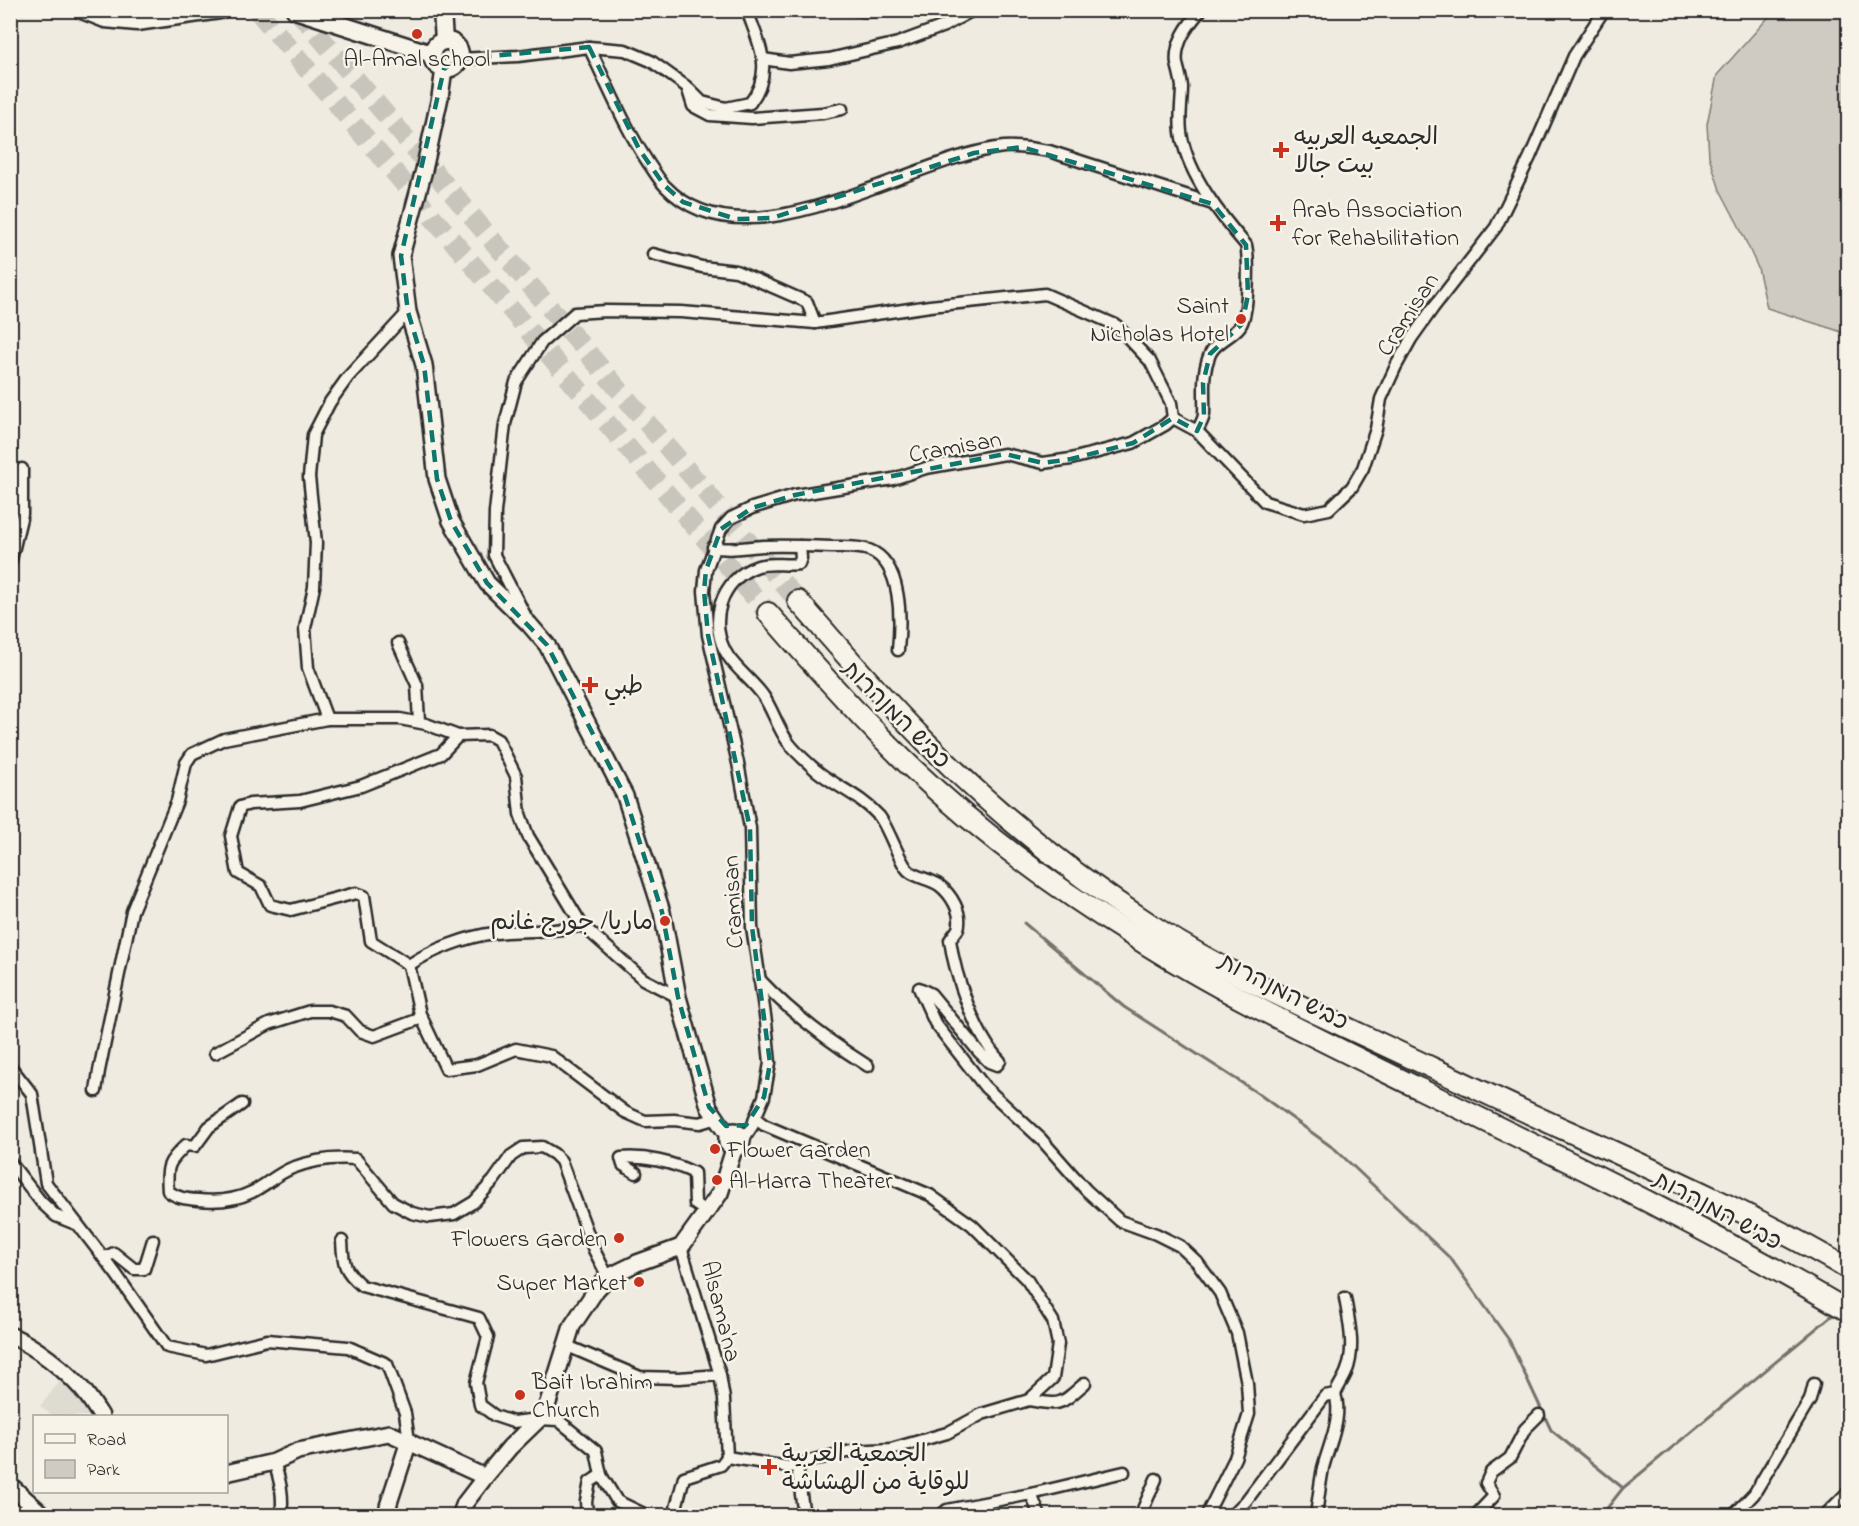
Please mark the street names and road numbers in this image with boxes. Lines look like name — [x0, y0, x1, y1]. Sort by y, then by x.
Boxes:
street label: Cramisan — [1369, 267, 1449, 364]
street label: Cramisan — [906, 423, 1005, 474]
street label: כביש המנהרות — [832, 652, 958, 778]
street label: Cramisan — [715, 854, 754, 949]
street label: כביש המנהרות — [1210, 945, 1354, 1041]
street label: כביש המנהרות — [1645, 1163, 1787, 1261]
street label: Alsama'na — [690, 1257, 749, 1366]

